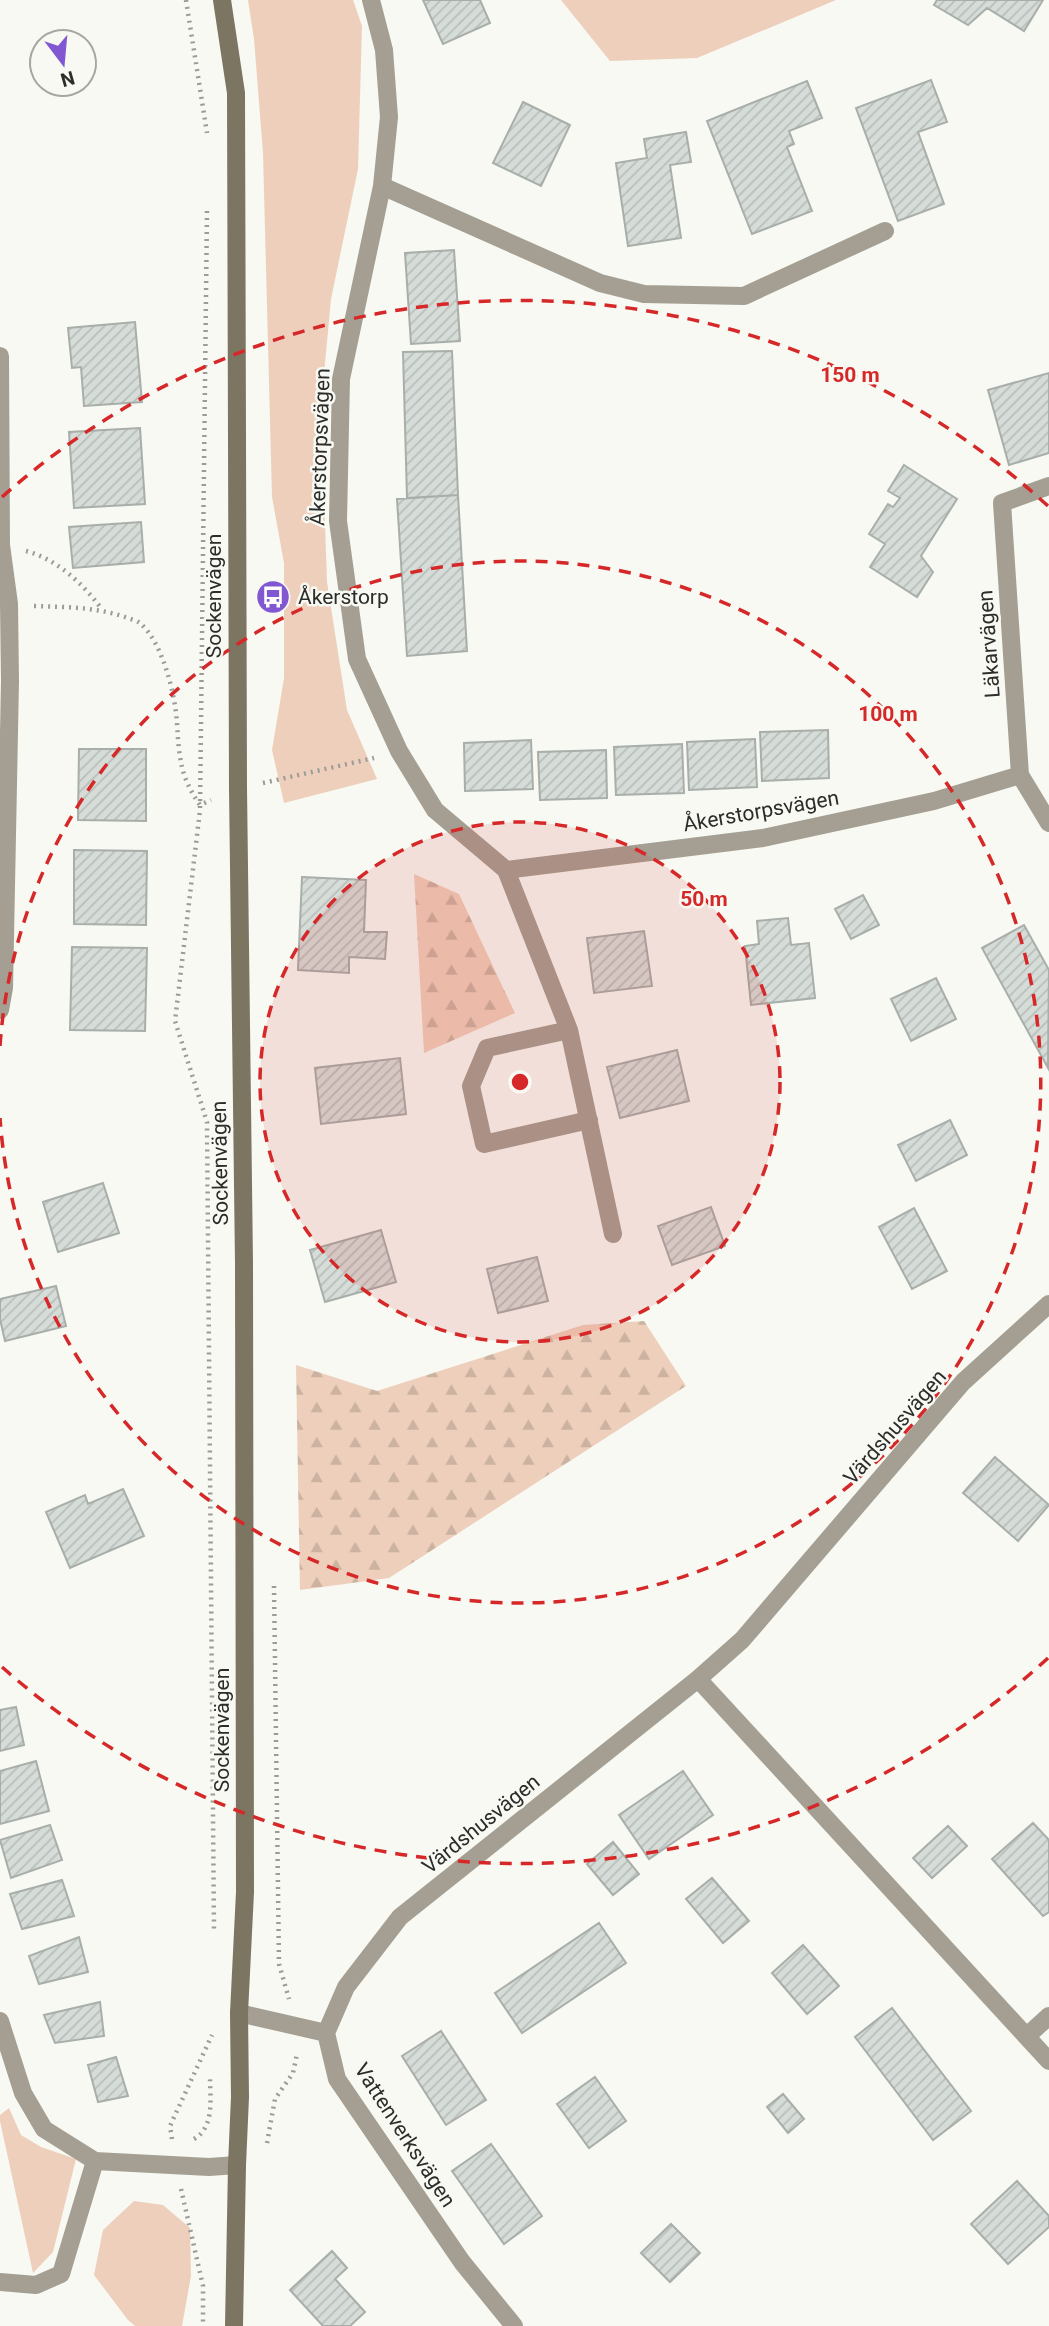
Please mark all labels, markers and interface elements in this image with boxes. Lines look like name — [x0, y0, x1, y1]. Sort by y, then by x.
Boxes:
north arrow — [28, 28, 98, 98]
text: N — [58, 66, 77, 92]
text: 150 m — [820, 363, 880, 387]
street label: Åkerstorpsvägen — [305, 368, 335, 526]
street label: Sockenvägen — [202, 534, 226, 658]
bus stop icon: Åkerstorp — [254, 578, 292, 616]
place label: Åkerstorp — [298, 585, 389, 609]
street label: Läkarvägen — [973, 589, 1005, 699]
text: 100 m — [858, 702, 918, 726]
street label: Åkerstorpsvägen — [681, 785, 841, 837]
text: 50 m — [680, 887, 728, 911]
centre of rings — [508, 1070, 532, 1094]
street label: Sockenvägen — [207, 1101, 233, 1225]
street label: Värdshusvägen — [839, 1365, 951, 1489]
street label: Sockenvägen — [210, 1668, 234, 1792]
street label: Värdshusvägen — [418, 1769, 544, 1879]
street label: Vattenverksvägen — [350, 2059, 460, 2211]

